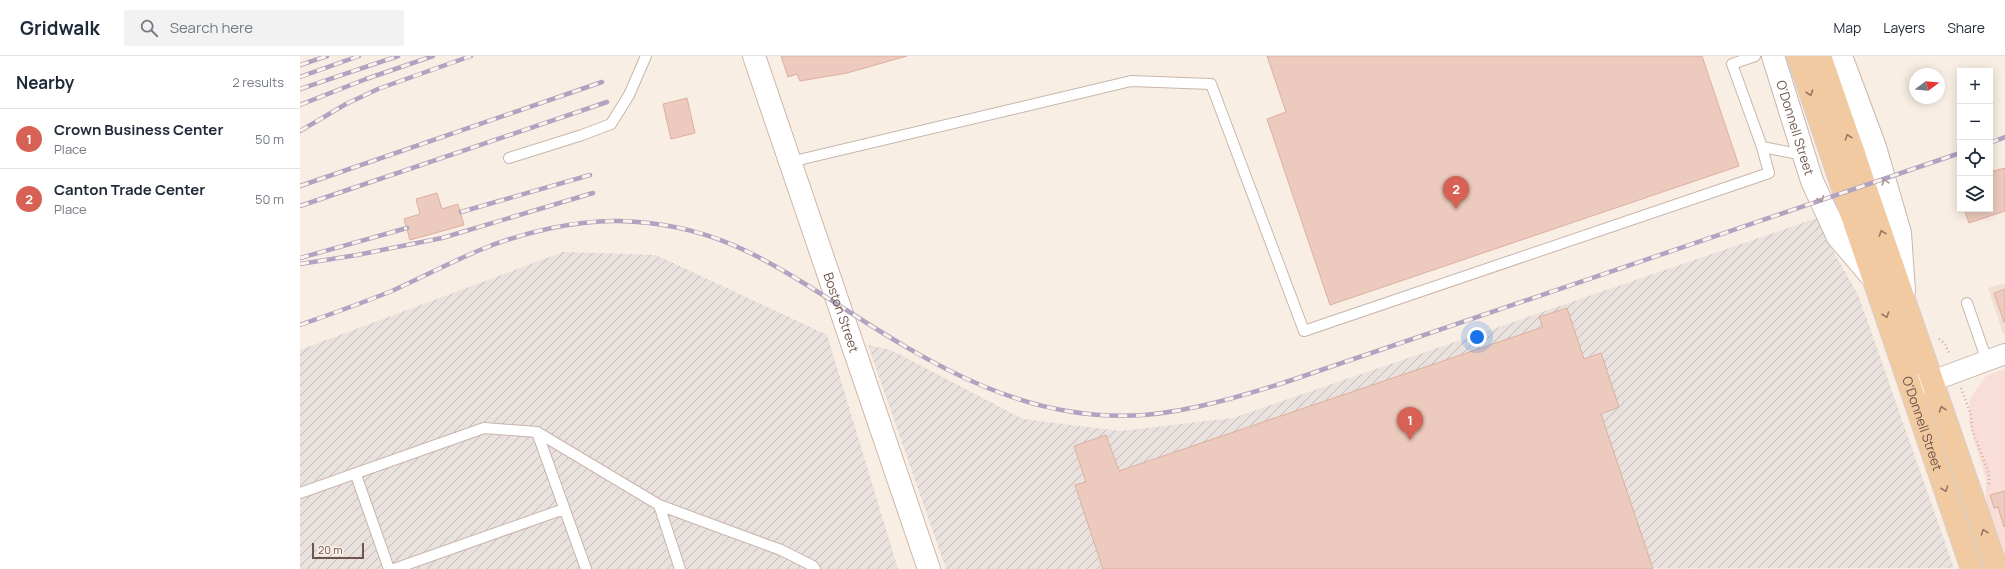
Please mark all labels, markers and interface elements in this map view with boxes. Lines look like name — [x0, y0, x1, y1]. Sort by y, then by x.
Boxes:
search box — [124, 10, 404, 46]
text: Gridwalk — [20, 15, 100, 41]
icon: search — [138, 17, 160, 39]
text: Search here — [170, 17, 253, 38]
text: Map — [1833, 18, 1861, 37]
text: Layers — [1883, 18, 1925, 37]
text: Share — [1947, 18, 1985, 37]
north arrow — [1909, 68, 1945, 104]
map controls — [1957, 68, 1993, 212]
button: + — [1957, 68, 1993, 104]
text: Nearby — [16, 71, 74, 94]
text: 2 results — [232, 73, 284, 91]
street label: O'Donnell Street — [1772, 78, 1819, 177]
one-way arrow — [1805, 89, 1814, 96]
button: − — [1957, 104, 1993, 140]
text: Crown Business Center — [54, 119, 223, 140]
text: 1 — [26, 130, 32, 148]
text: 50 m — [255, 130, 284, 148]
one-way arrow — [1845, 134, 1853, 141]
text: Place — [54, 140, 87, 158]
button: locate — [1957, 140, 1993, 176]
pin: 2 — [1443, 176, 1469, 209]
button: layers — [1957, 176, 1993, 212]
one-way arrow — [1881, 178, 1890, 185]
text: Canton Trade Center — [54, 179, 205, 200]
text: 2 — [25, 190, 33, 208]
text: 50 m — [255, 190, 284, 208]
one-way arrow — [1816, 195, 1824, 202]
text: Place — [54, 200, 87, 218]
one-way arrow — [1878, 230, 1886, 237]
street label: Boston Street — [819, 270, 864, 355]
one-way arrow — [1881, 311, 1889, 318]
your location — [1467, 327, 1487, 347]
street label: O'Donnell Street — [1898, 374, 1947, 473]
one-way arrow — [1938, 406, 1947, 413]
pin: 1 — [1397, 407, 1423, 440]
one-way arrow — [1940, 486, 1949, 493]
one-way arrow — [1980, 529, 1989, 536]
scale bar — [312, 541, 364, 560]
text: 20 m — [318, 542, 343, 557]

